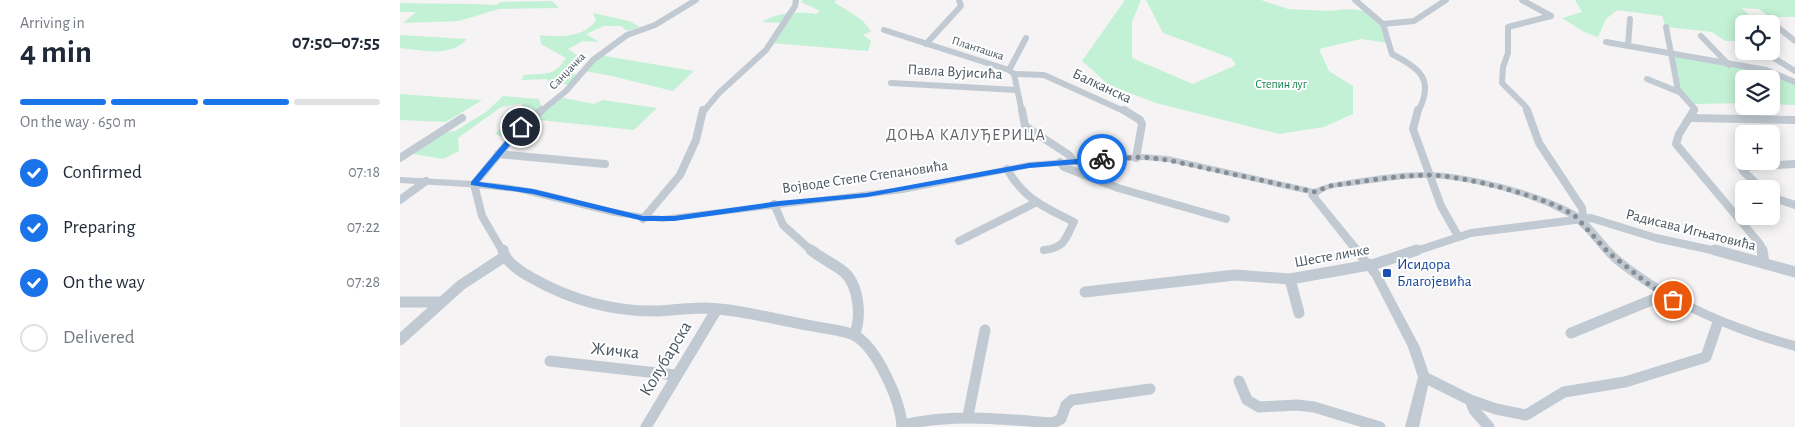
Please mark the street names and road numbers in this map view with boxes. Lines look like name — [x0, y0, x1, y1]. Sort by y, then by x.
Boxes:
street label: Планташка — [950, 34, 1006, 62]
street label: Санџачка — [547, 50, 588, 92]
street label: Павла Вујисића — [907, 62, 1003, 82]
street label: Балканска — [1070, 66, 1134, 106]
street label: Војводе Степе Степановића — [781, 158, 949, 196]
street label: Радисава Игњатовића — [1624, 207, 1758, 253]
street label: Шесте личке — [1293, 242, 1371, 270]
street label: Колубарска — [636, 318, 695, 400]
street label: Жичка — [590, 340, 640, 362]

